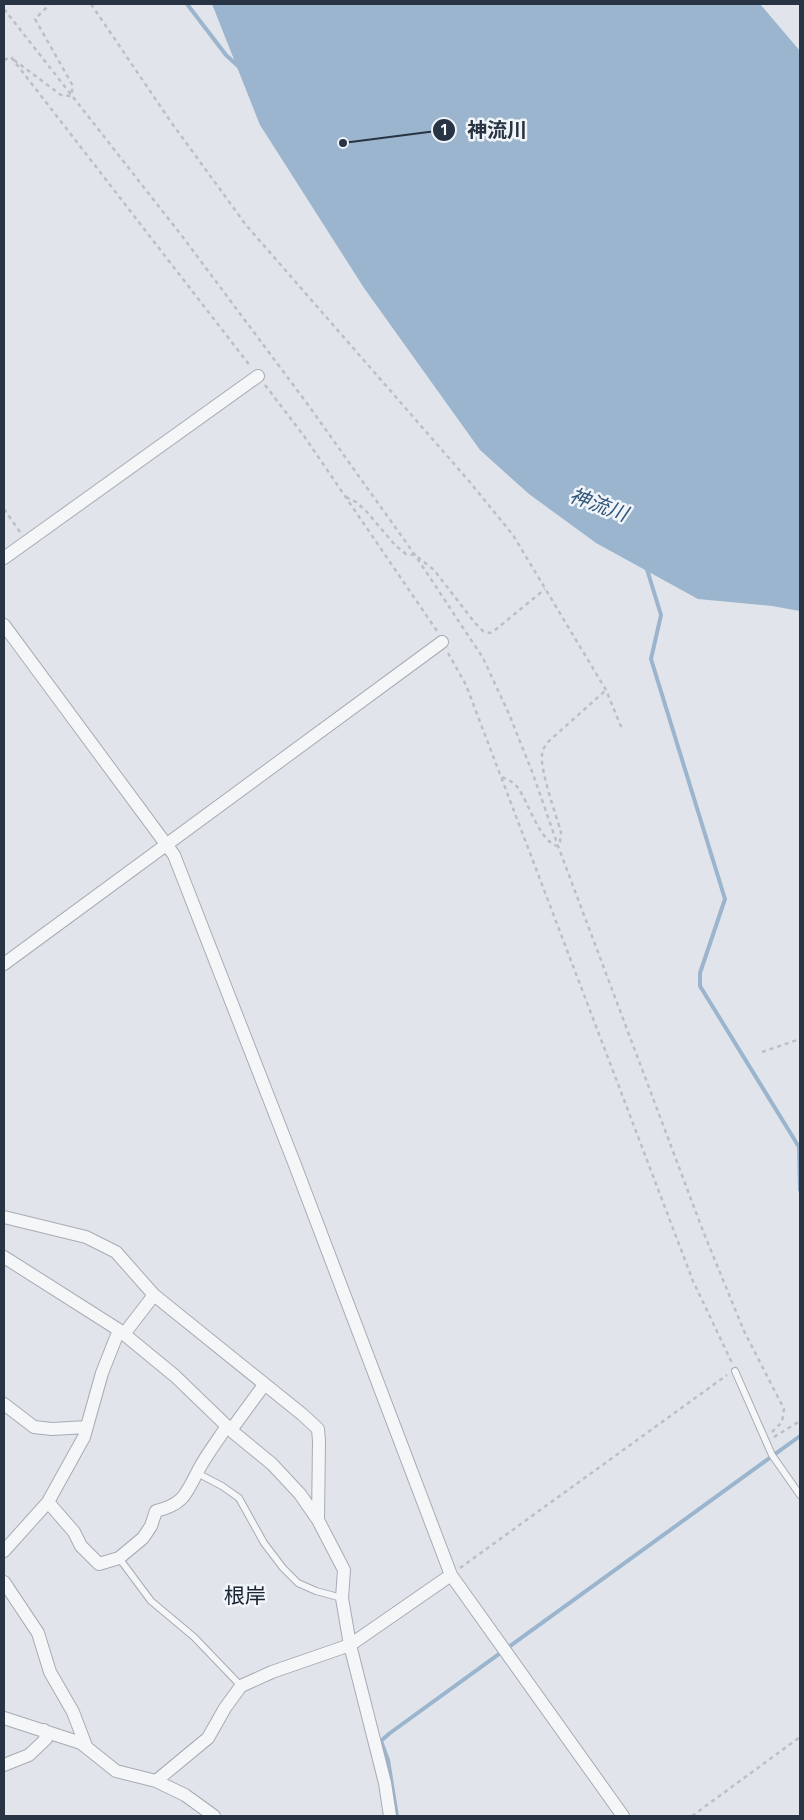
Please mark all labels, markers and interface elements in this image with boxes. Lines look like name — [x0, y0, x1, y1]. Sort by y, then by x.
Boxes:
callout: 神流川 — [432, 112, 537, 147]
text: 神流川 — [467, 114, 527, 145]
text: 1 — [440, 118, 448, 141]
water label: 神流川 — [566, 479, 634, 530]
district label: 根岸 — [224, 1579, 266, 1611]

